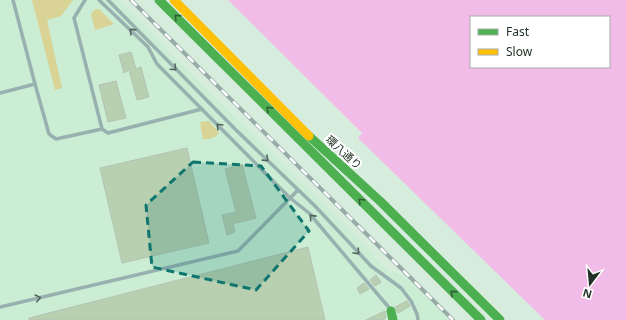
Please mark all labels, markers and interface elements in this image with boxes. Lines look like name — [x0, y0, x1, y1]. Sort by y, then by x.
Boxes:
one-way arrow — [174, 14, 182, 22]
legend — [470, 16, 610, 68]
text: Fast — [506, 23, 530, 40]
one-way arrow — [129, 29, 136, 36]
text: Slow — [506, 43, 533, 60]
one-way arrow — [169, 63, 177, 70]
one-way arrow — [266, 106, 274, 114]
one-way arrow — [216, 123, 224, 131]
street label: 環八通り — [323, 132, 365, 172]
one-way arrow — [261, 154, 269, 162]
one-way arrow — [358, 198, 366, 206]
one-way arrow — [309, 214, 317, 222]
one-way arrow — [353, 247, 360, 255]
north arrow — [570, 264, 610, 304]
text: N — [581, 286, 593, 303]
one-way arrow — [450, 290, 458, 298]
one-way arrow — [35, 295, 41, 303]

